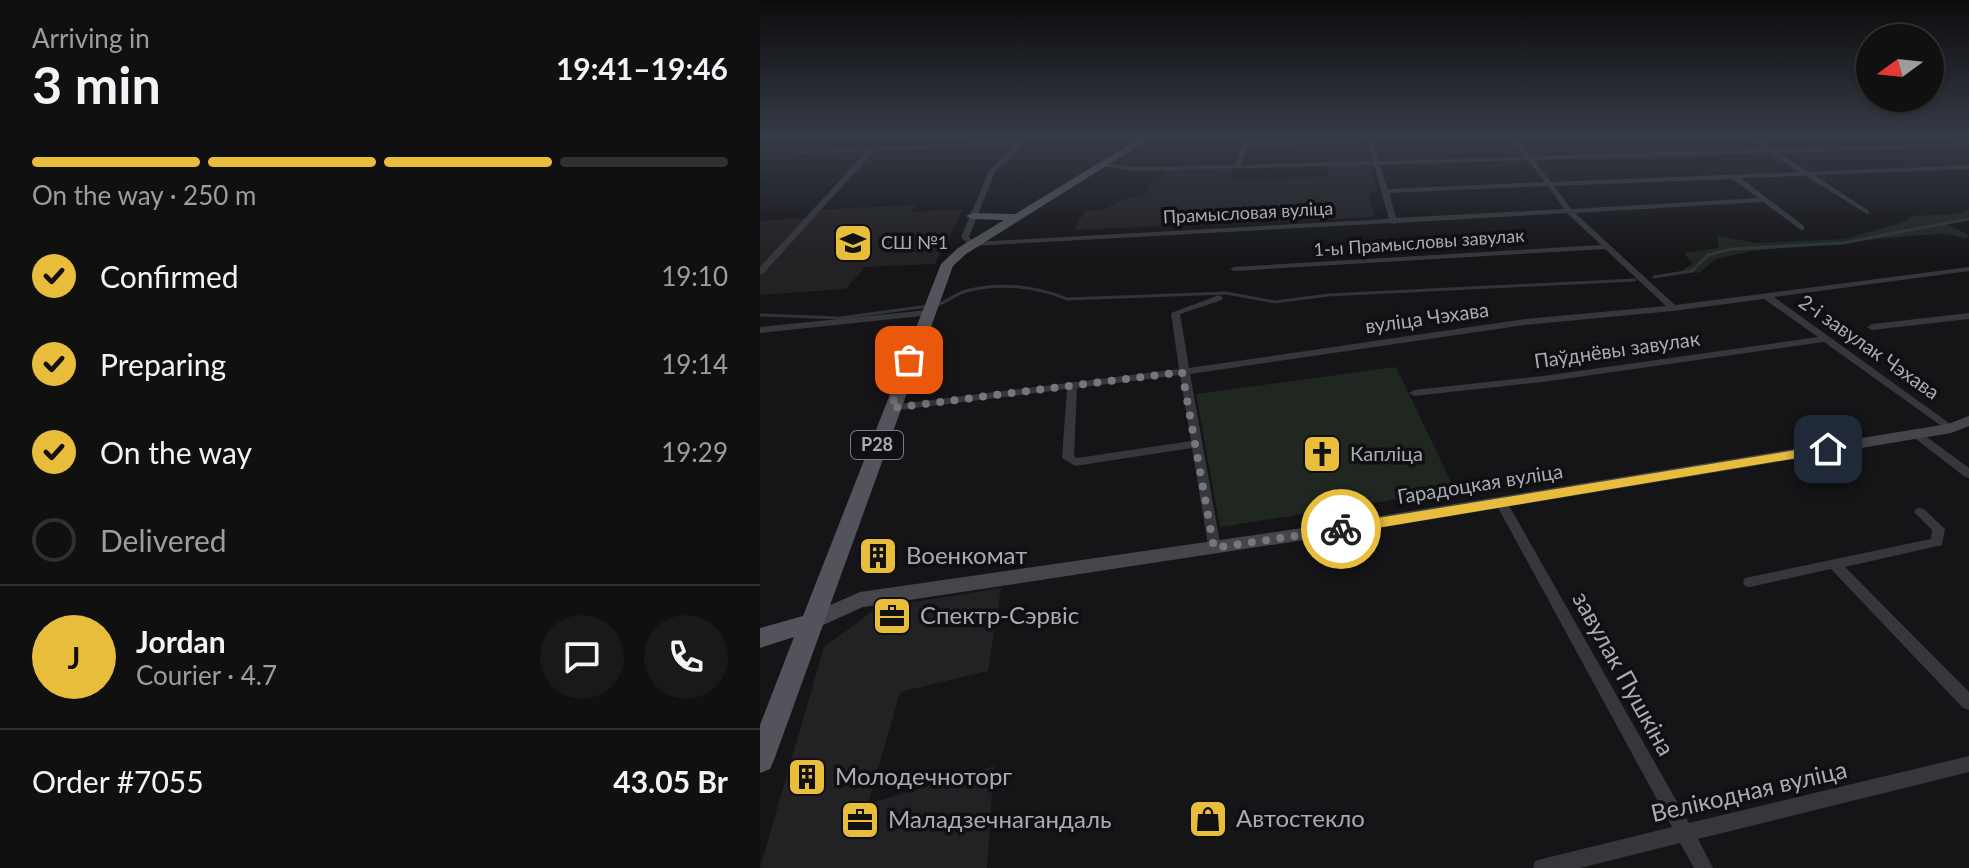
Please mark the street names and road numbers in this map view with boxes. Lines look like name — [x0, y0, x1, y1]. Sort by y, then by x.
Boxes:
street label: Прамысловая вуліца — [1162, 197, 1334, 227]
street label: 1-ы Прамысловы завулак — [1313, 224, 1526, 260]
street label: 2-і завулак Чэхава — [1795, 289, 1944, 404]
street label: вуліца Чэхава — [1363, 296, 1490, 338]
street label: Паўднёвы завулак — [1532, 325, 1702, 373]
road number: Р28 — [851, 431, 903, 459]
street label: Гарадоцкая вуліца — [1395, 458, 1564, 508]
street label: завулак Пушкіна — [1567, 586, 1681, 760]
street label: Велікодная вуліца — [1648, 754, 1849, 827]

